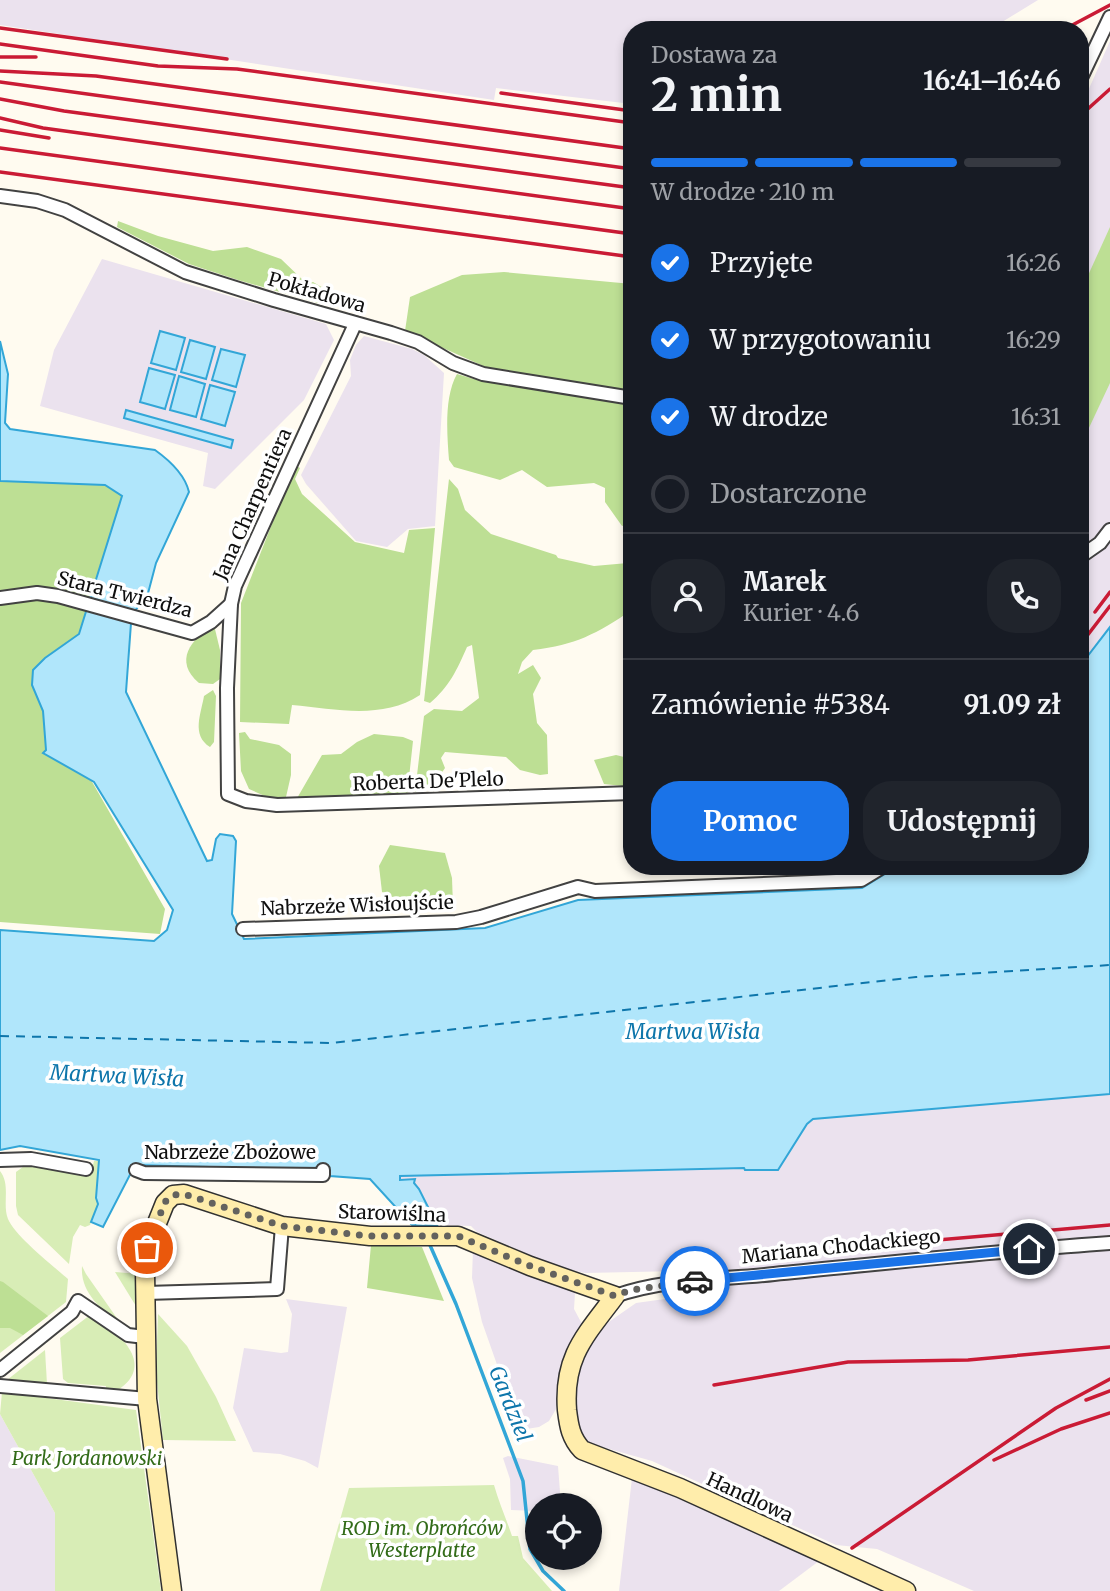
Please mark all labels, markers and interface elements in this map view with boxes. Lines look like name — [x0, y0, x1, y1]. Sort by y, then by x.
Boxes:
text: Dostawa za — [651, 40, 777, 69]
text: 16:41–16:46 — [923, 64, 1061, 97]
text: 2 min — [651, 66, 782, 124]
text: W drodze · 210 m — [651, 177, 834, 206]
icon: check — [651, 244, 689, 282]
text: Przyjęte — [710, 246, 813, 279]
text: 16:26 — [1006, 248, 1061, 277]
street label: Pokładowa — [265, 267, 369, 317]
icon: check — [651, 321, 689, 359]
text: W przygotowaniu — [710, 323, 931, 356]
text: 16:29 — [1006, 325, 1061, 354]
icon: check — [651, 398, 689, 436]
text: W drodze — [710, 400, 828, 433]
text: 16:31 — [1011, 402, 1061, 431]
street label: Jana Charpentiera — [207, 424, 296, 585]
text: Dostarczone — [710, 477, 866, 510]
button: person — [651, 559, 725, 633]
button: phone — [987, 559, 1061, 633]
text: Marek — [743, 565, 826, 598]
street label: Stara Twierdza — [55, 566, 195, 622]
text: Kurier · 4.6 — [743, 598, 859, 627]
text: Zamówienie #5384 — [651, 688, 890, 721]
text: 91.09 zł — [963, 688, 1061, 721]
street label: Roberta De'Plelo — [352, 766, 504, 796]
button: Pomoc — [651, 781, 849, 861]
button: Udostępnij — [863, 781, 1061, 861]
street label: Nabrzeże Wisłoujście — [260, 890, 454, 920]
water label: Martwa Wisła — [625, 1018, 760, 1045]
water label: Martwa Wisła — [48, 1058, 185, 1093]
street label: Nabrzeże Zbożowe — [144, 1140, 316, 1164]
street label: Starowiślna — [337, 1199, 447, 1227]
pin — [117, 1218, 177, 1278]
pin — [999, 1219, 1059, 1279]
street label: Mariana Chodackiego — [741, 1224, 941, 1268]
icon: bag — [128, 1229, 166, 1267]
icon: home — [1010, 1230, 1048, 1268]
courier — [660, 1246, 730, 1316]
icon: car — [676, 1262, 714, 1300]
water label: Gardziel — [483, 1362, 538, 1446]
park label: Park Jordanowski — [12, 1446, 162, 1470]
street label: Handlowa — [703, 1467, 797, 1527]
map controls — [525, 1493, 602, 1570]
button: locate — [525, 1493, 602, 1570]
park label: ROD im. Obrońców Westerplatte — [341, 1516, 503, 1562]

